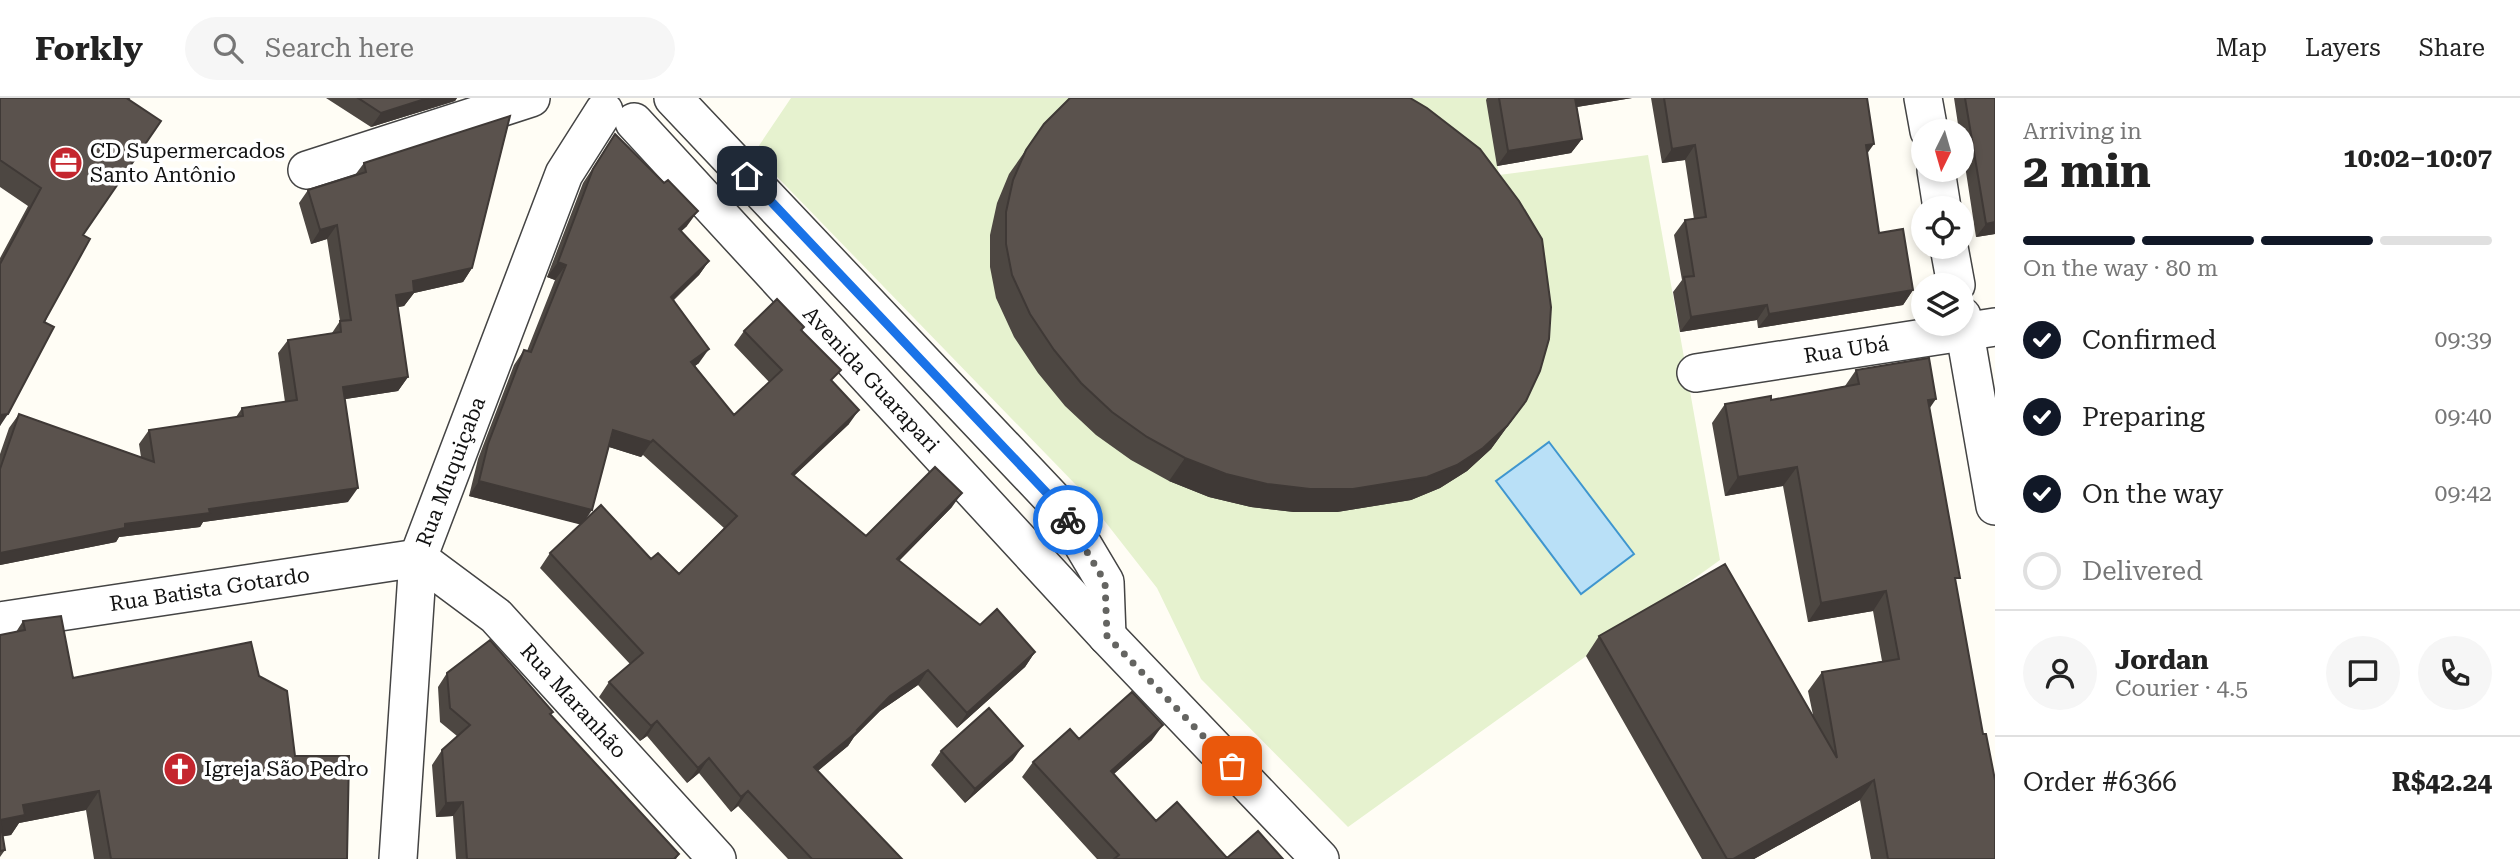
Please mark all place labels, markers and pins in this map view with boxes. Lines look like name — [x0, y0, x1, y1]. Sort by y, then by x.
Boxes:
place label: CD Supermercados Santo Antônio — [90, 139, 285, 187]
office icon: CD Supermercados Santo Antônio — [47, 144, 85, 182]
pin — [717, 146, 777, 206]
pin — [1202, 736, 1262, 796]
church icon: Igreja São Pedro — [161, 750, 199, 788]
place label: Igreja São Pedro — [204, 757, 369, 781]

